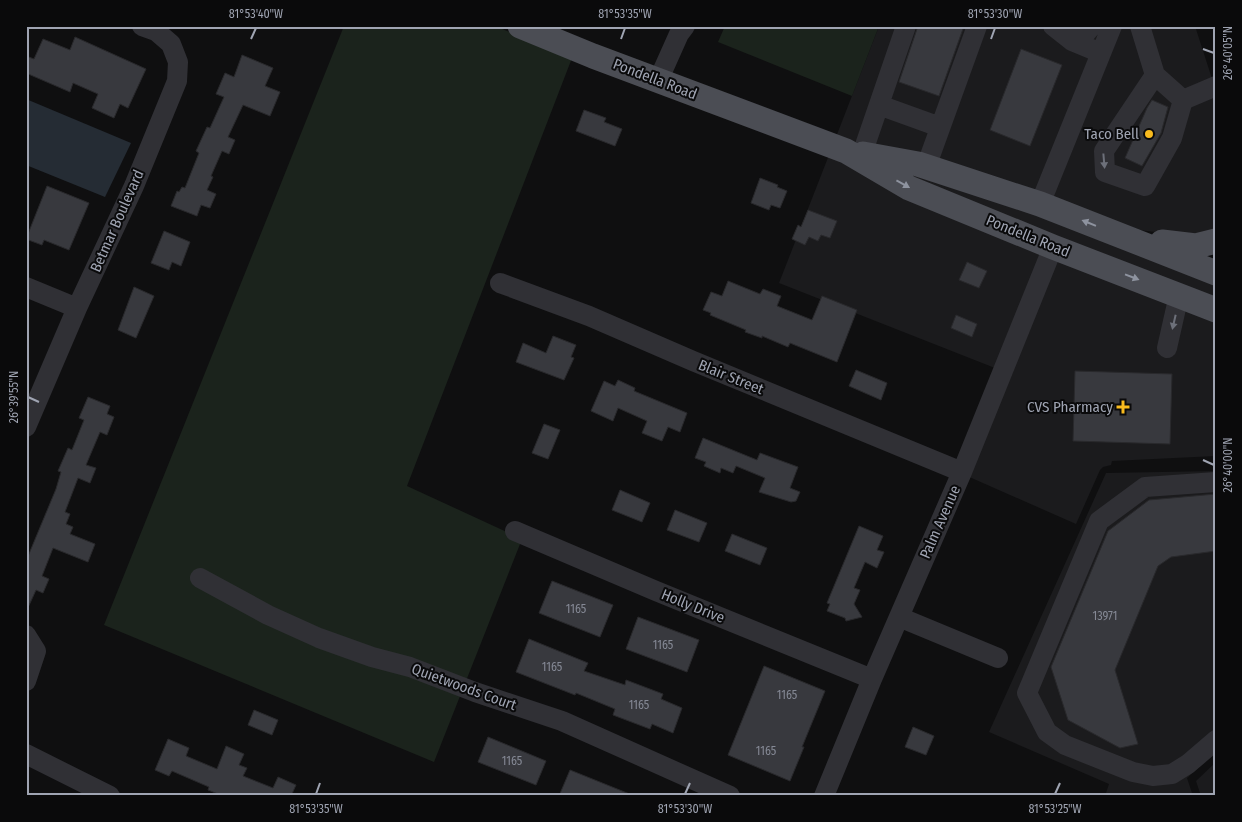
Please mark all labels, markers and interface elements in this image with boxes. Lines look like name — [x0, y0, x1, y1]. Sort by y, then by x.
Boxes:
text: 81°53'40"W — [229, 7, 283, 21]
text: 81°53'35"W — [598, 7, 652, 21]
text: 81°53'30"W — [968, 7, 1022, 21]
text: 26°40'05"N — [1221, 26, 1235, 80]
street label: Pondella Road — [610, 55, 700, 103]
place label: Taco Bell — [1084, 125, 1139, 143]
marker: Taco Bell — [1143, 128, 1155, 140]
one-way arrow — [1101, 153, 1109, 169]
street label: Betmar Boulevard — [86, 167, 148, 275]
one-way arrow — [896, 180, 910, 189]
street label: Pondella Road — [984, 211, 1072, 261]
one-way arrow — [1082, 218, 1096, 226]
one-way arrow — [1125, 273, 1140, 281]
one-way arrow — [1170, 314, 1178, 329]
street label: Blair Street — [696, 356, 766, 398]
text: 26°39'55"N — [7, 371, 21, 423]
place label: CVS Pharmacy — [1027, 398, 1113, 416]
marker: CVS Pharmacy — [1117, 401, 1129, 413]
text: 26°40'00"N — [1221, 437, 1235, 493]
street label: Palm Avenue — [916, 483, 964, 561]
street label: Holly Drive — [659, 585, 727, 627]
house number: 1165 — [566, 602, 587, 616]
house number: 13971 — [1092, 609, 1118, 623]
house number: 1165 — [653, 638, 674, 652]
street label: Quietwoods Court — [409, 660, 519, 714]
house number: 1165 — [542, 660, 563, 674]
house number: 1165 — [777, 688, 798, 702]
house number: 1165 — [629, 698, 650, 712]
house number: 1165 — [756, 744, 777, 758]
house number: 1165 — [502, 754, 523, 768]
text: 81°53'35"W — [289, 802, 343, 816]
text: 81°53'30"W — [658, 802, 712, 816]
text: 81°53'25"W — [1028, 802, 1082, 816]

